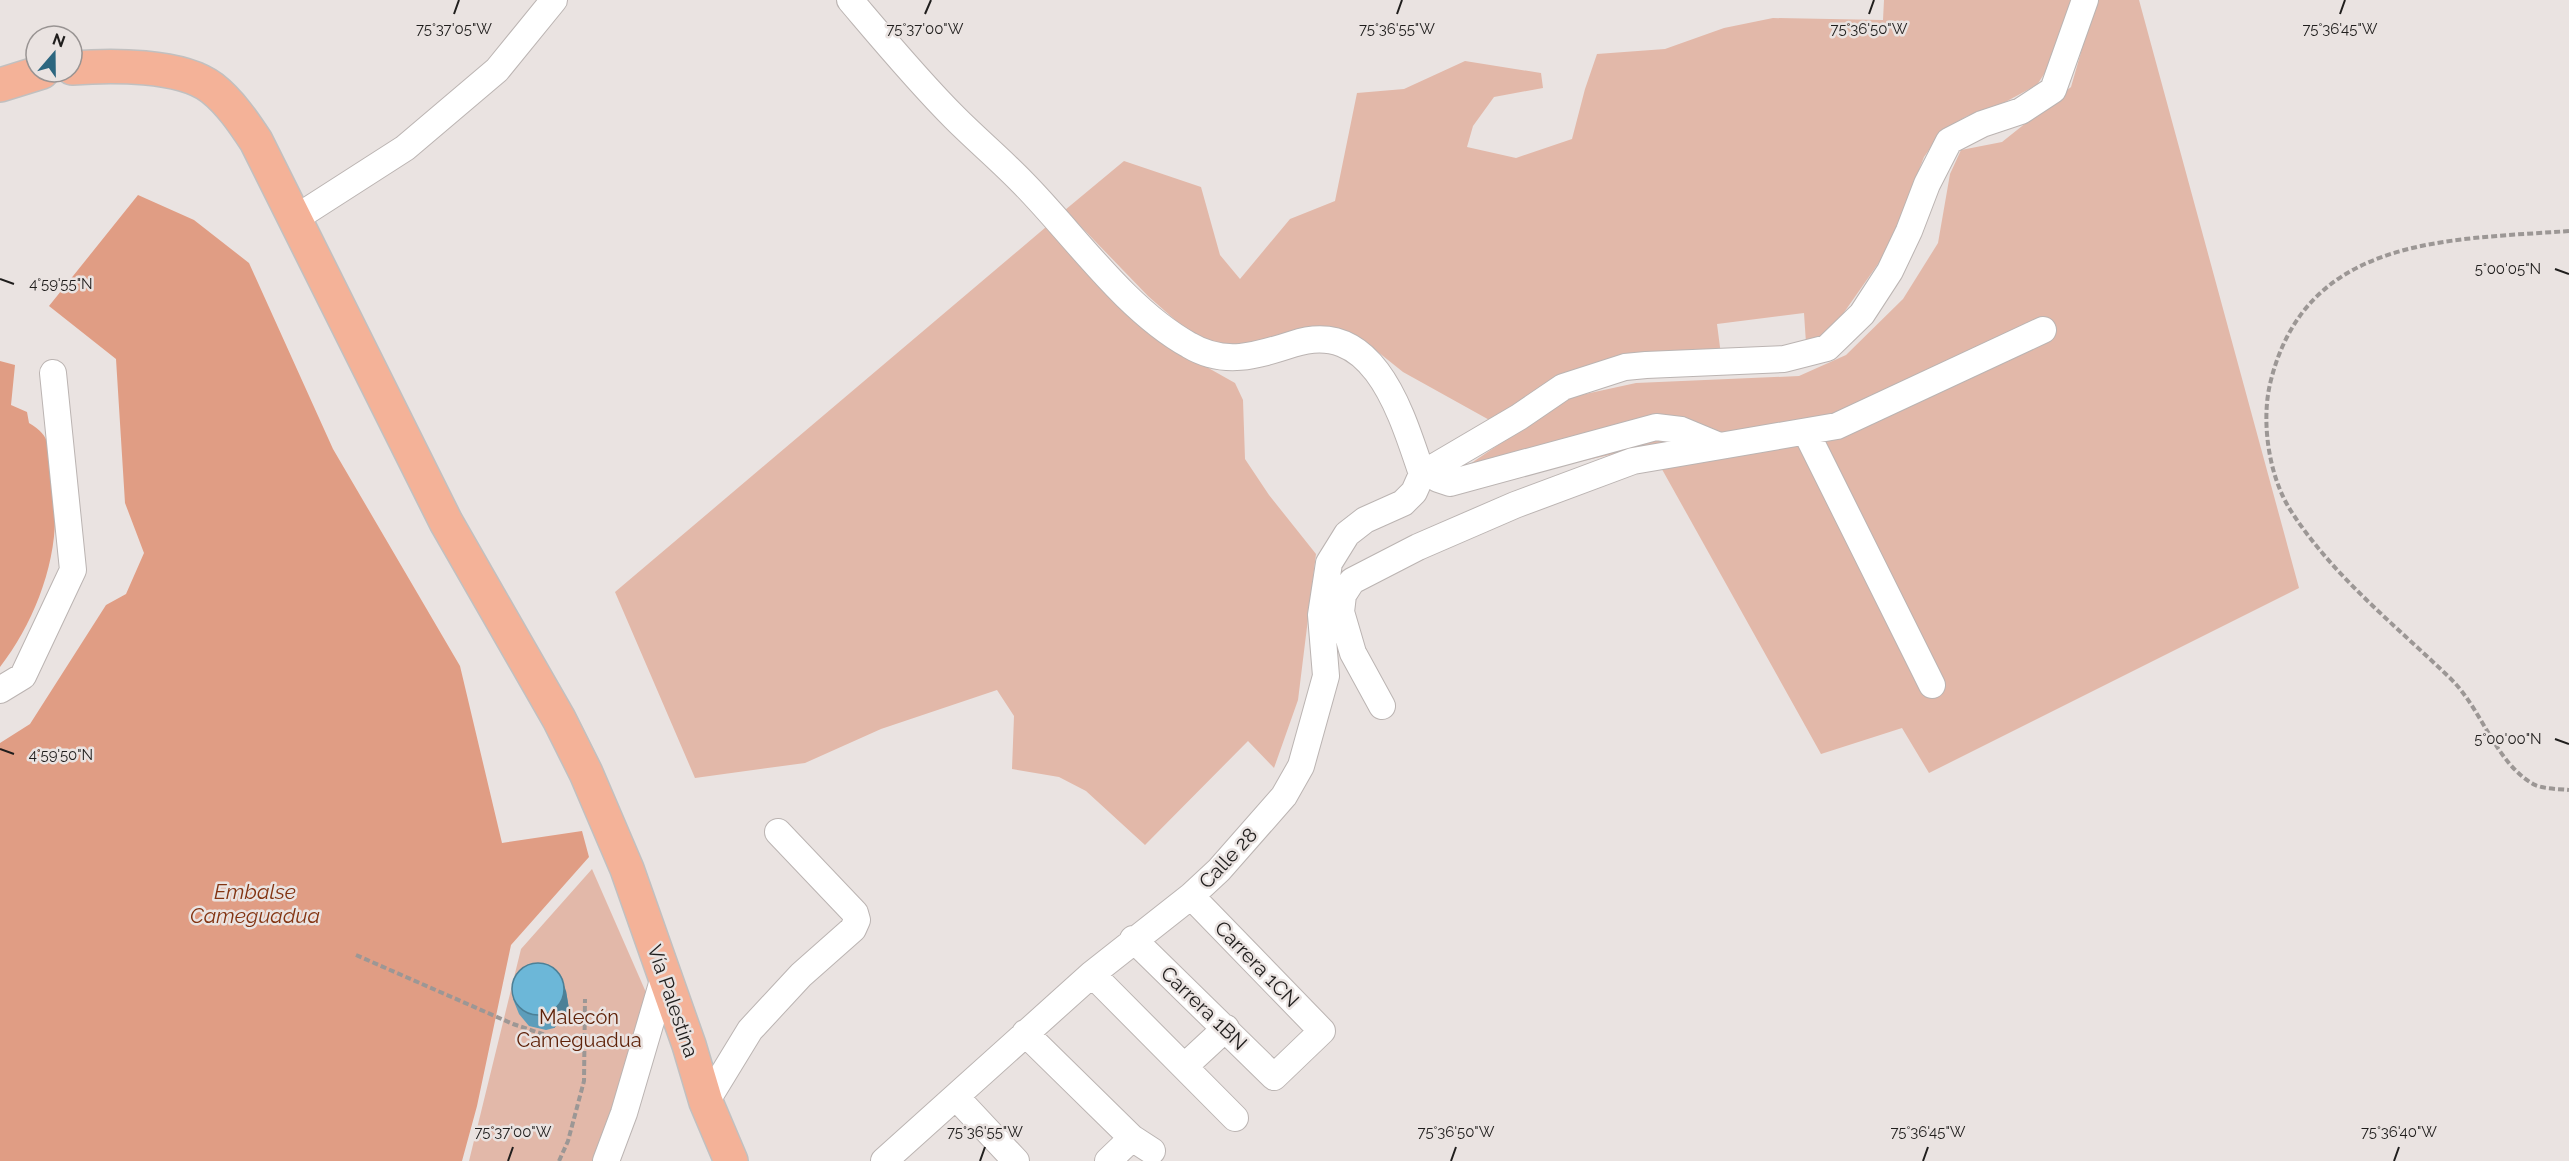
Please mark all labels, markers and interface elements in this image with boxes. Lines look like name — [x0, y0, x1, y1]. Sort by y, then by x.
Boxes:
text: 75°37'05"W — [416, 20, 492, 38]
text: 75°37'00"W — [887, 20, 964, 38]
text: 75°36'55"W — [1359, 20, 1435, 38]
text: 75°36'50"W — [1831, 20, 1908, 38]
text: 75°36'45"W — [2303, 20, 2378, 38]
north arrow — [24, 24, 84, 84]
text: N — [50, 29, 68, 51]
text: 5°00'05"N — [2475, 260, 2541, 278]
text: 4°59'55"N — [29, 275, 93, 293]
text: 5°00'00"N — [2474, 730, 2542, 748]
text: 4°59'50"N — [29, 746, 93, 764]
street label: Calle 28 — [1194, 823, 1262, 893]
water label: Embalse Cameguadua — [190, 879, 320, 928]
street label: Carrera 1CN — [1210, 916, 1304, 1012]
street label: Vía Palestina — [643, 941, 703, 1061]
street label: Carrera 1BN — [1156, 961, 1252, 1055]
park label: Malecón Cameguadua — [516, 1005, 642, 1052]
text: 75°37'00"W — [475, 1123, 552, 1141]
text: 75°36'55"W — [947, 1123, 1023, 1141]
text: 75°36'50"W — [1418, 1123, 1495, 1141]
text: 75°36'45"W — [1891, 1123, 1966, 1141]
text: 75°36'40"W — [2361, 1123, 2437, 1141]

